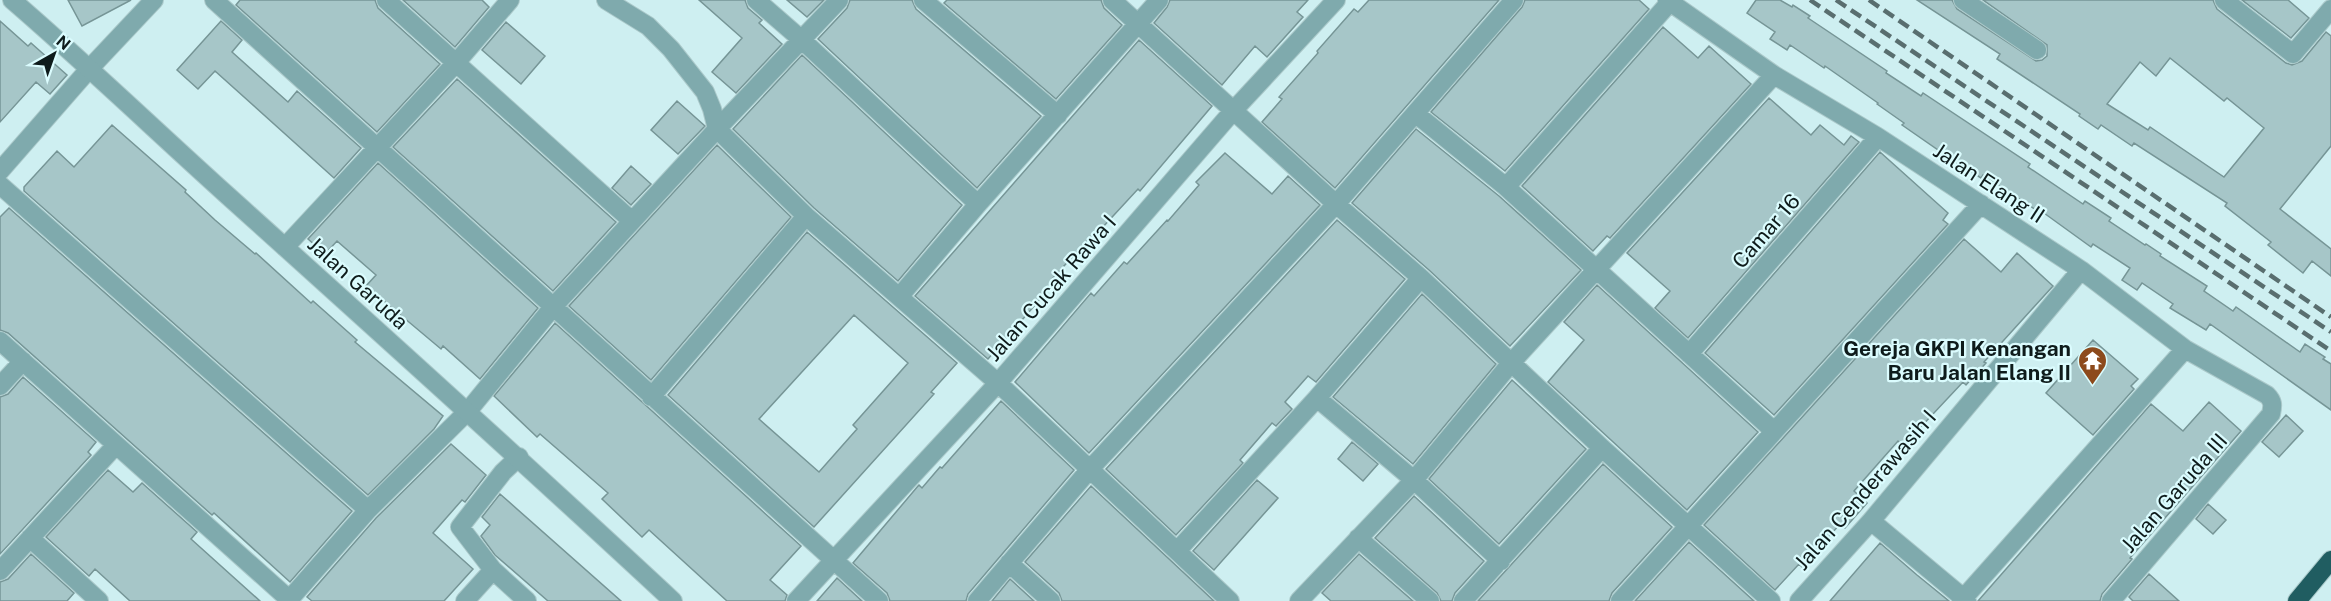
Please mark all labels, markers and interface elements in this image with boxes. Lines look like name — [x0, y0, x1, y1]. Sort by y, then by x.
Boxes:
north arrow — [24, 24, 84, 84]
text: N — [52, 32, 74, 54]
street label: Jalan Elang II — [1929, 138, 2049, 228]
street label: Camar 16 — [1727, 189, 1805, 273]
street label: Jalan Cucak Rawa I — [981, 210, 1121, 366]
street label: Jalan Garuda — [303, 231, 413, 335]
place label: Gereja GKPI Kenangan Baru Jalan Elang II — [1843, 336, 2071, 385]
temple icon: Gereja GKPI Kenangan Baru Jalan Elang II — [2076, 344, 2108, 386]
street label: Jalan Cenderawasih I — [1789, 405, 1941, 575]
street label: Jalan Garuda III — [2116, 428, 2232, 558]

